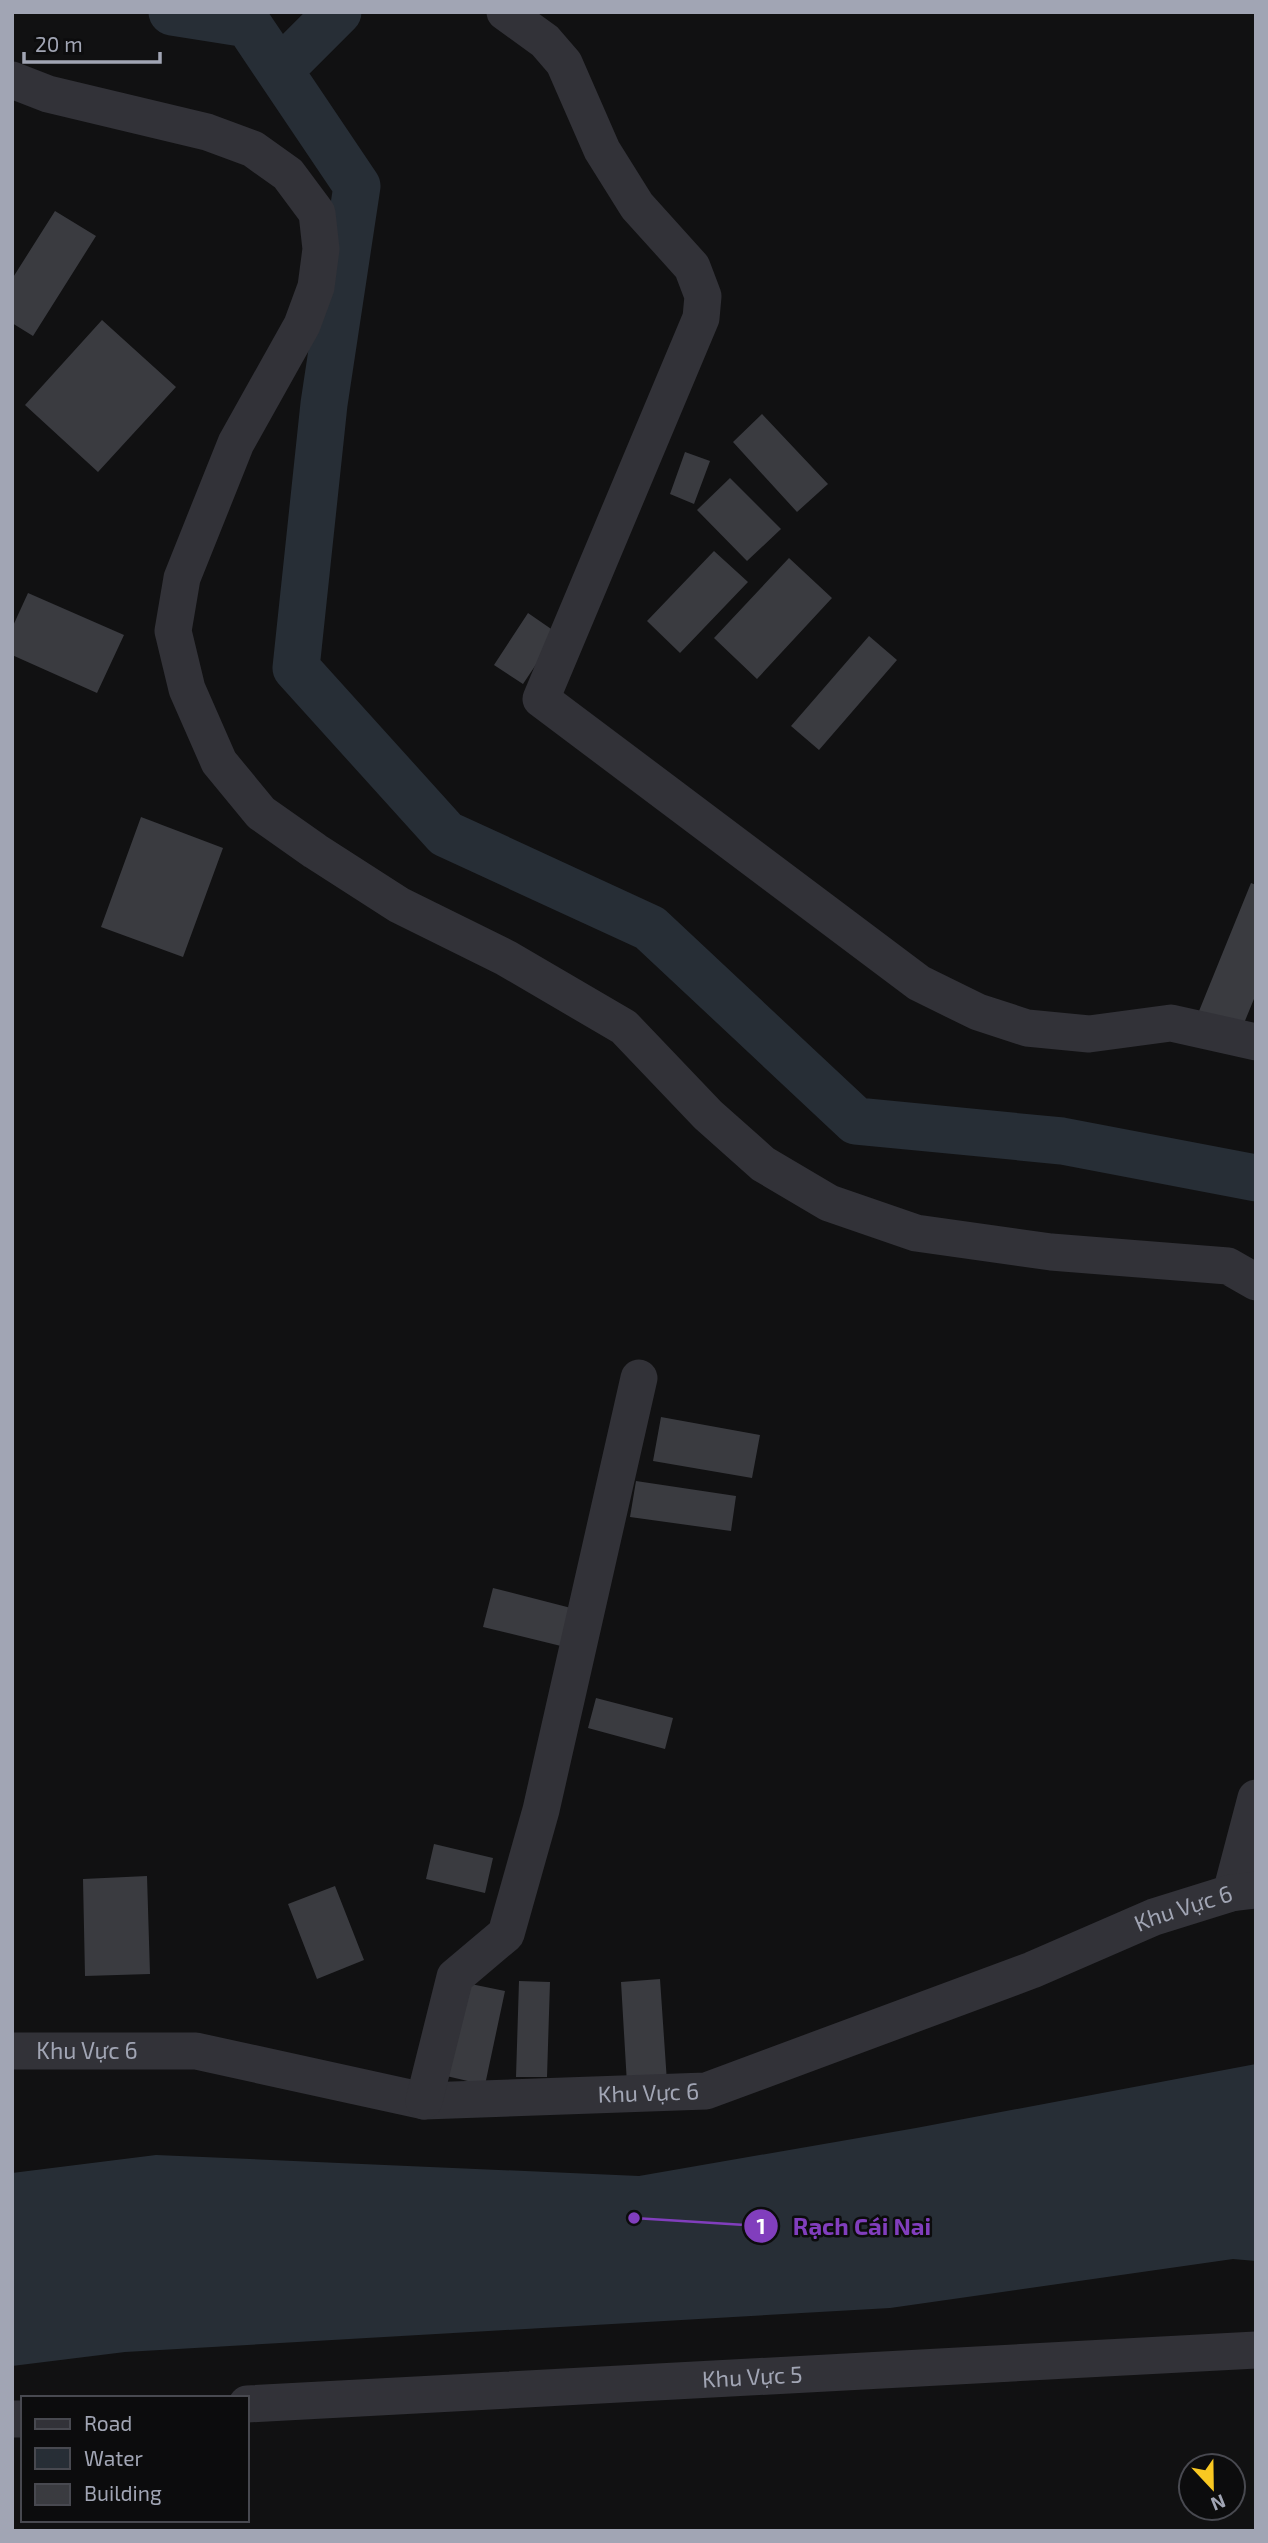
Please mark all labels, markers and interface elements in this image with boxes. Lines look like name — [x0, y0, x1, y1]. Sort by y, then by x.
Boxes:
scale bar — [24, 21, 161, 65]
text: 20 m — [35, 31, 83, 56]
street label: Khu Vực 6 — [1130, 1878, 1236, 1937]
street label: Khu Vực 6 — [36, 2036, 138, 2064]
street label: Khu Vực 6 — [597, 2076, 700, 2108]
callout: Rạch Cái Nai — [744, 2204, 945, 2249]
text: Rạch Cái Nai — [793, 2211, 931, 2240]
text: 1 — [756, 2213, 766, 2238]
street label: Khu Vực 5 — [701, 2359, 803, 2393]
legend — [21, 2396, 248, 2522]
text: Road — [84, 2410, 132, 2435]
text: Water — [84, 2445, 143, 2470]
north arrow — [1177, 2452, 1247, 2522]
text: Building — [84, 2480, 162, 2505]
text: N — [1208, 2490, 1229, 2516]

